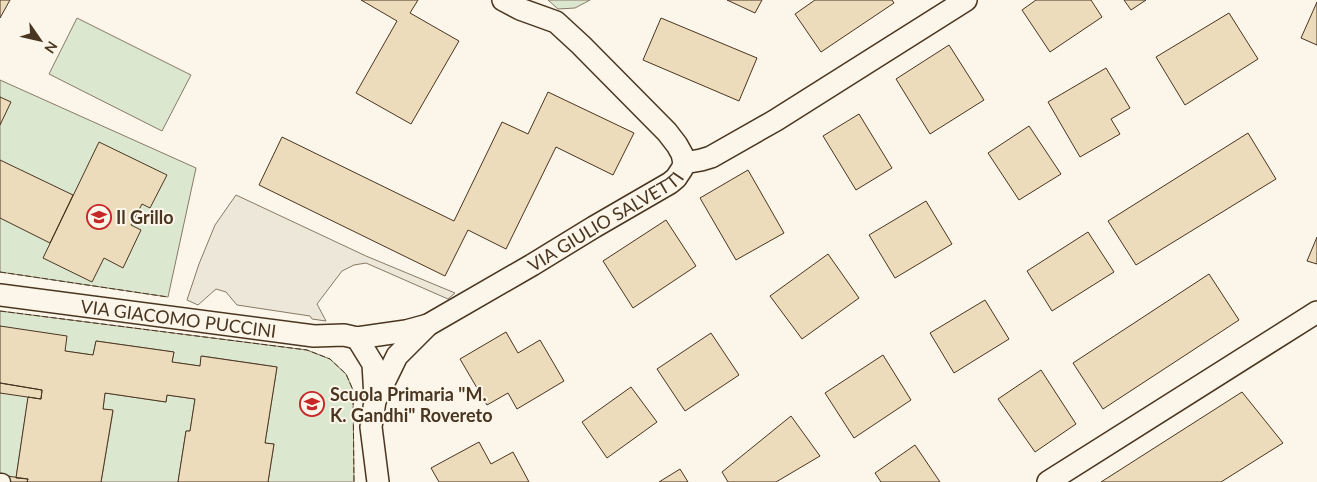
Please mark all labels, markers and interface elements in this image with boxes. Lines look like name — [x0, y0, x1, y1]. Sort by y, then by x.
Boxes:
north arrow — [15, 15, 65, 65]
text: N — [41, 38, 61, 57]
street label: VIA GIULIO SALVETTI — [524, 168, 688, 276]
school or university icon: Il Grillo — [86, 204, 112, 230]
place label: Il Grillo — [116, 206, 174, 228]
street label: VIA GIACOMO PUCCINI — [79, 295, 278, 342]
place label: Scuola Primaria "M. K. Gandhi" Rovereto — [330, 383, 493, 426]
school or university icon: Scuola Primaria "M. K. Gandhi" Rovereto — [299, 391, 325, 417]

